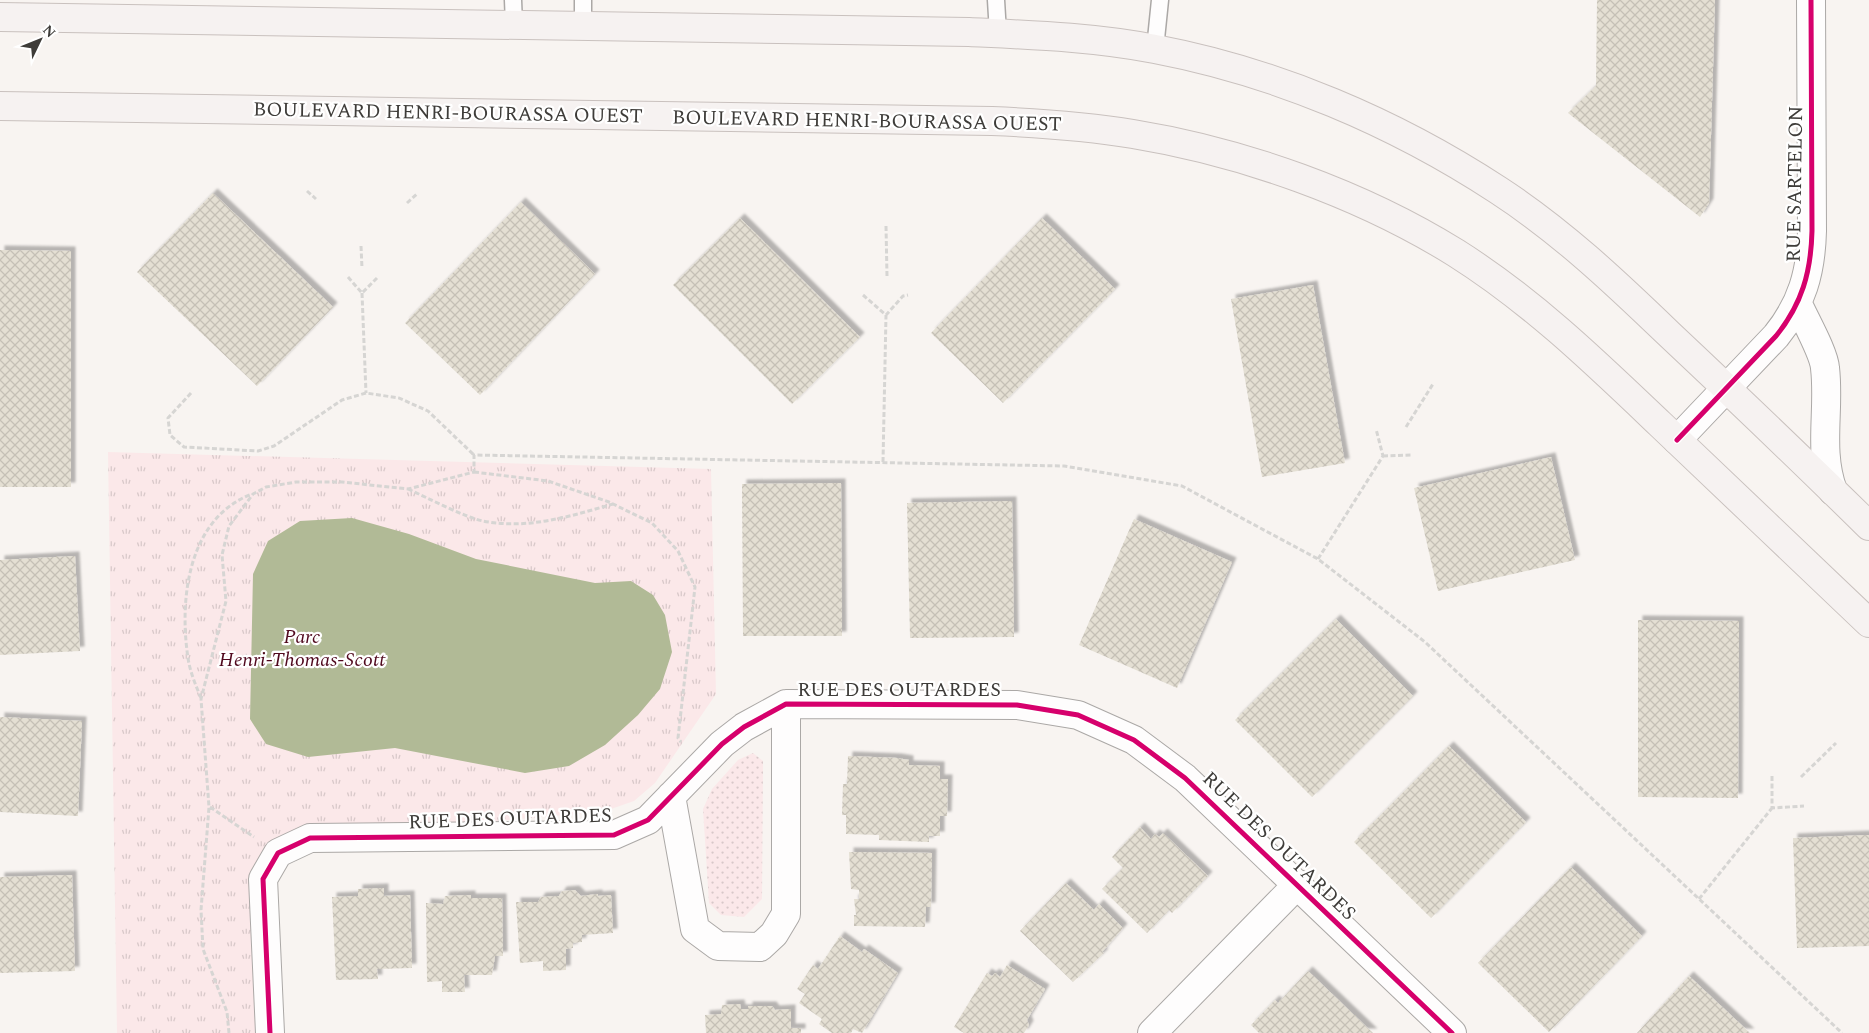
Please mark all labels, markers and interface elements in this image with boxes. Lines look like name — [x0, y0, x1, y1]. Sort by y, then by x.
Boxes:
north arrow — [15, 15, 65, 65]
text: N — [38, 20, 61, 43]
street label: BOULEVARD HENRI-BOURASSA OUEST — [253, 95, 643, 131]
street label: BOULEVARD HENRI-BOURASSA OUEST — [672, 103, 1062, 139]
street label: RUE SARTELON — [1779, 105, 1811, 263]
park label: Parc Henri-Thomas-Scott — [219, 622, 386, 675]
street label: RUE DES OUTARDES — [797, 675, 1001, 705]
street label: RUE DES OUTARDES — [1195, 764, 1363, 928]
street label: RUE DES OUTARDES — [408, 800, 612, 838]

